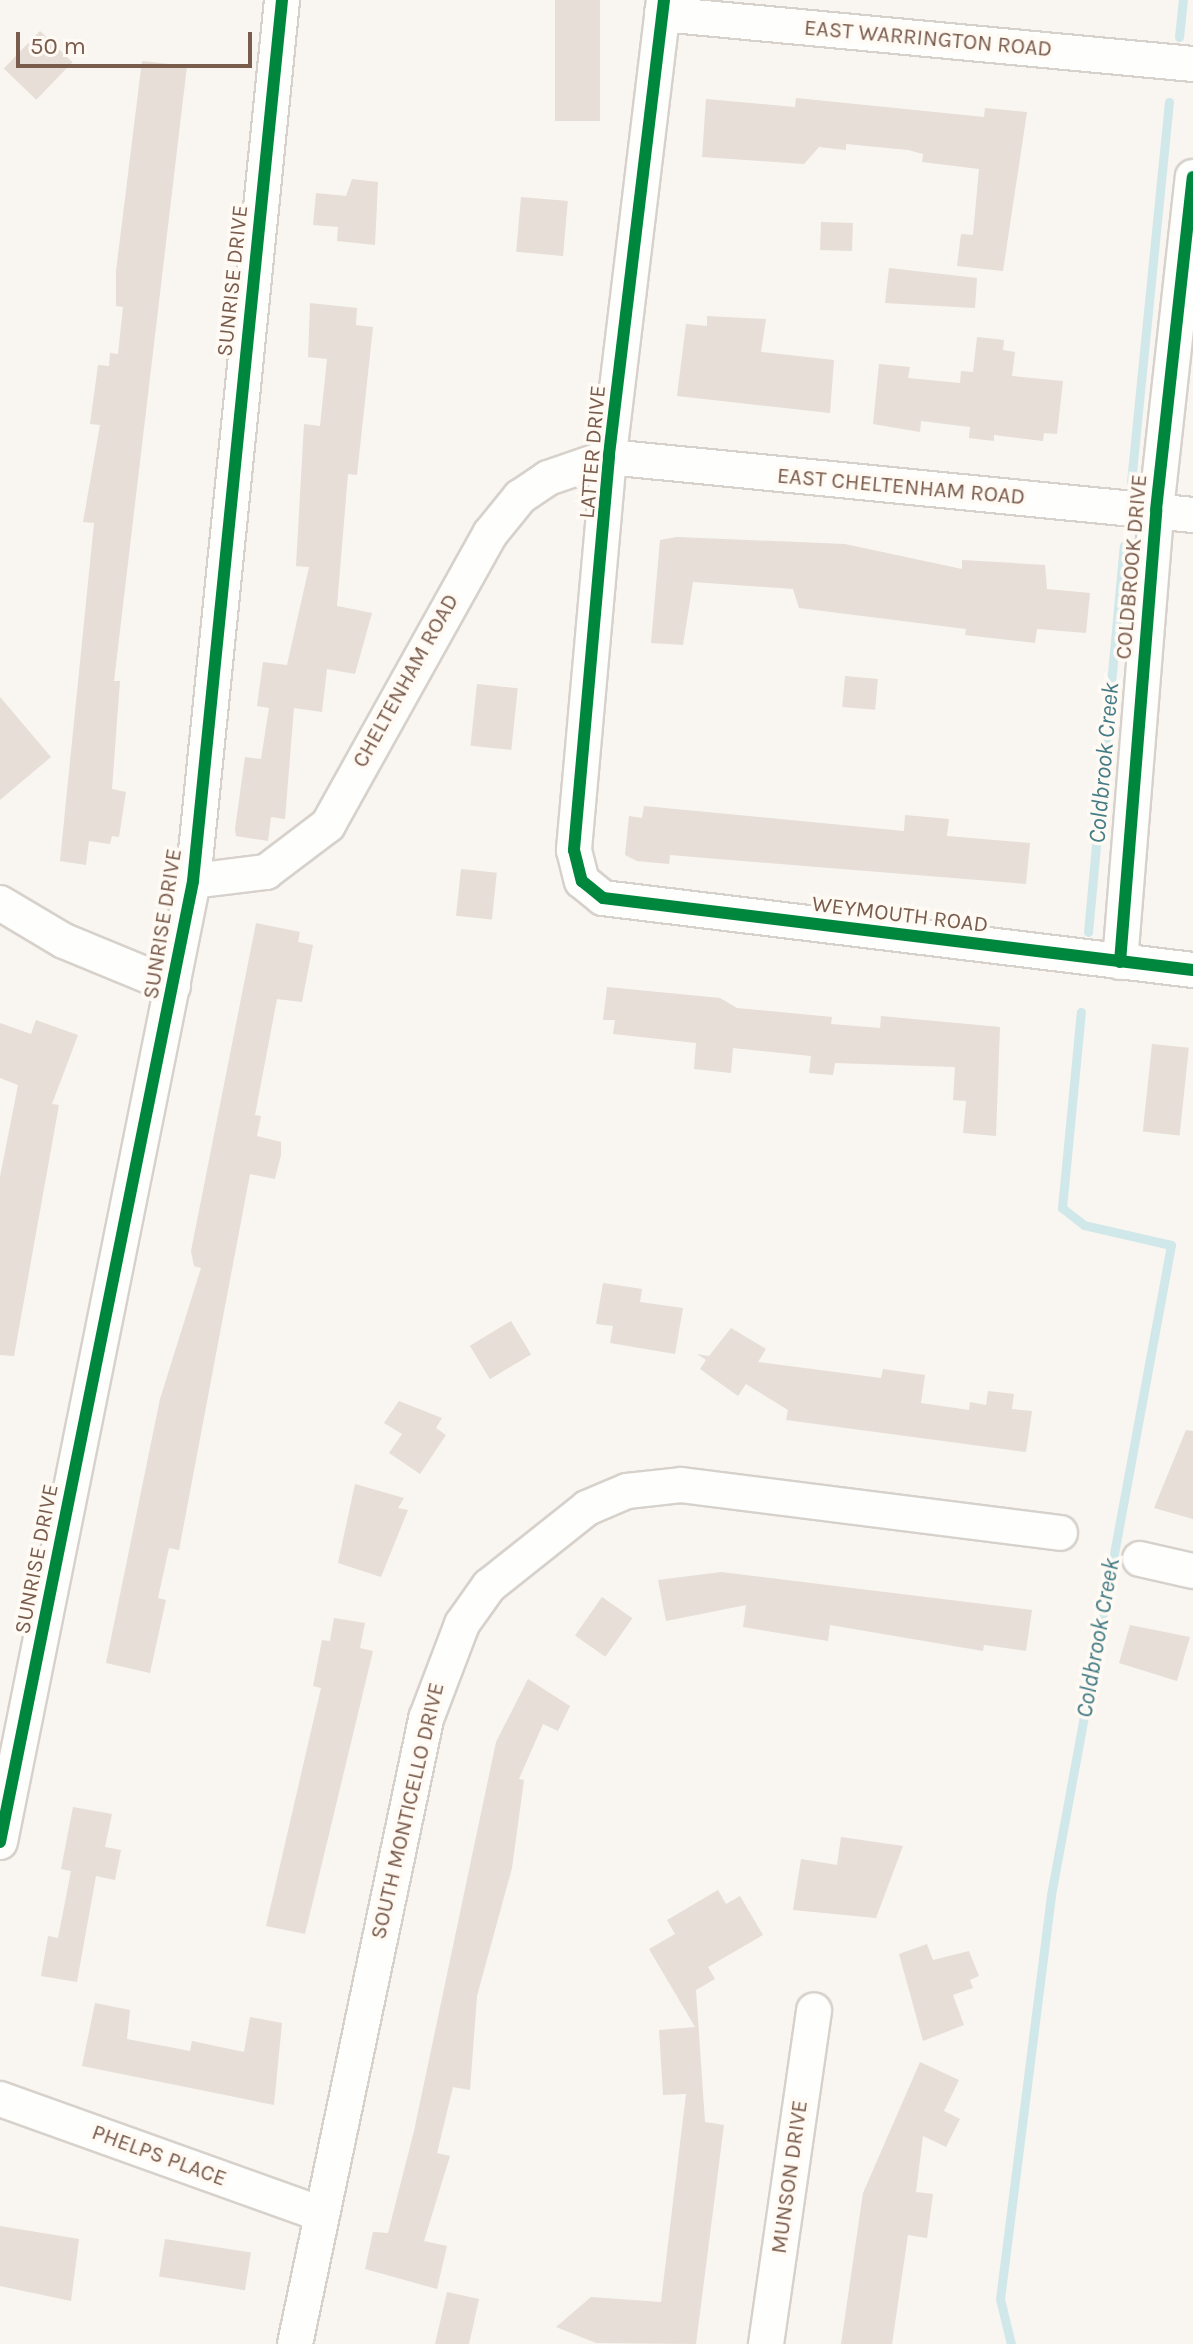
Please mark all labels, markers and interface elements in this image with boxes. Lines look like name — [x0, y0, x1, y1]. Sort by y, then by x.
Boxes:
street label: EAST WARRINGTON ROAD — [803, 15, 1053, 63]
scale bar — [20, 16, 256, 66]
text: 50 m — [30, 32, 86, 60]
street label: SUNRISE DRIVE — [212, 204, 254, 358]
street label: LATTER DRIVE — [574, 384, 612, 520]
street label: EAST CHELTENHAM ROAD — [776, 463, 1026, 511]
street label: COLDBROOK DRIVE — [1111, 473, 1153, 661]
street label: CHELTENHAM ROAD — [347, 590, 465, 772]
water label: Coldbrook Creek — [1083, 681, 1125, 845]
street label: SUNRISE DRIVE — [138, 847, 188, 1001]
street label: WEYMOUTH ROAD — [811, 891, 989, 939]
street label: SUNRISE DRIVE — [10, 1482, 64, 1636]
water label: Coldbrook Creek — [1070, 1556, 1126, 1720]
street label: SOUTH MONTICELLO DRIVE — [366, 1680, 450, 1942]
street label: MUNSON DRIVE — [766, 2099, 814, 2255]
street label: PHELPS PLACE — [88, 2119, 230, 2193]

